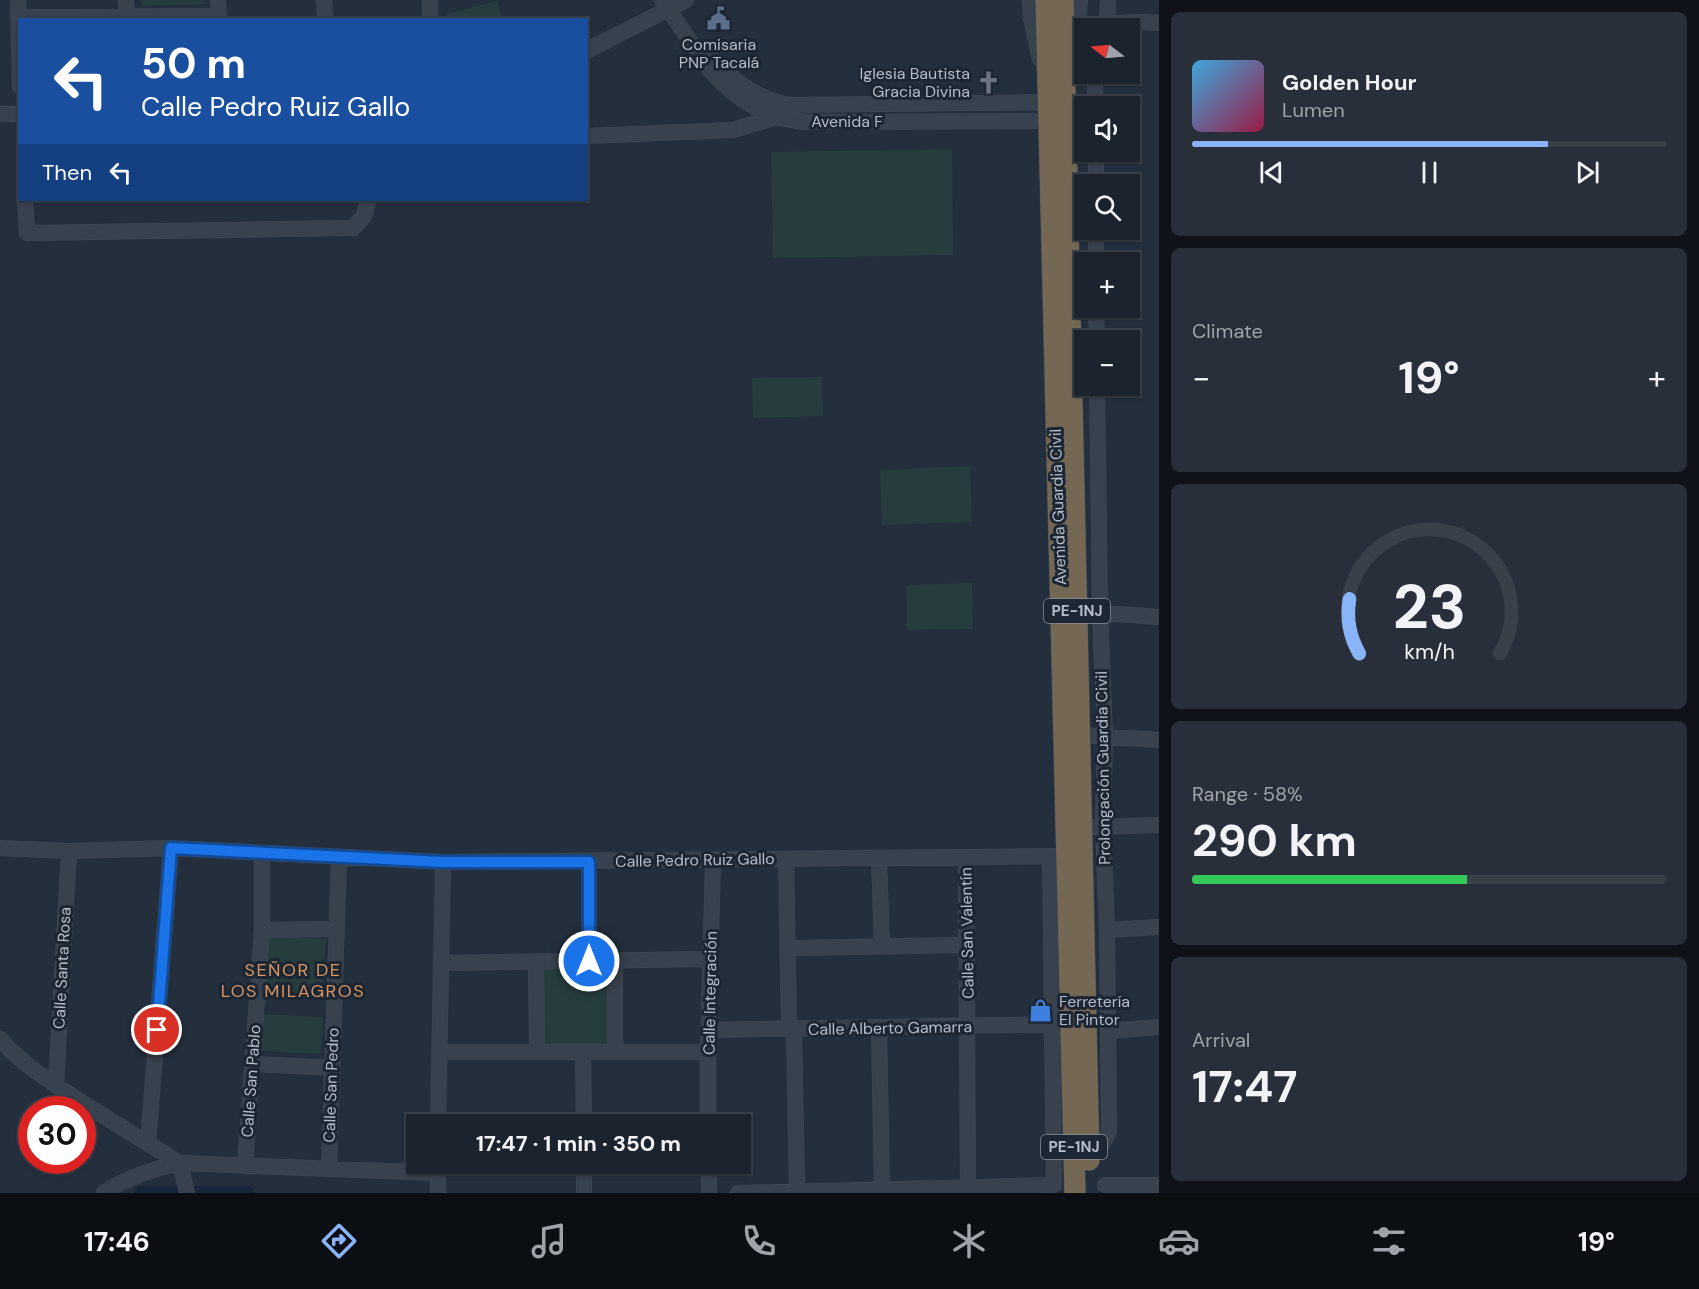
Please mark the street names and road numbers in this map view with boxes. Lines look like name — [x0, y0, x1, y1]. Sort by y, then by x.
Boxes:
street label: Avenida F — [811, 111, 883, 132]
street label: Avenida Guardia Civil — [1045, 428, 1071, 586]
road number: PE-1NJ — [1044, 599, 1110, 623]
street label: Prolongación Guardia Civil — [1091, 671, 1115, 865]
street label: Calle Pedro Ruiz Gallo — [615, 848, 775, 872]
street label: Calle San Valentín — [955, 867, 979, 999]
street label: Calle Santa Rosa — [48, 906, 76, 1030]
street label: Calle Integración — [698, 931, 722, 1055]
street label: Calle Alberto Gamarra — [808, 1016, 972, 1040]
street label: Calle San Pablo — [237, 1024, 265, 1138]
street label: Calle San Pedro — [318, 1027, 344, 1143]
road number: PE-1NJ — [1041, 1135, 1107, 1159]

